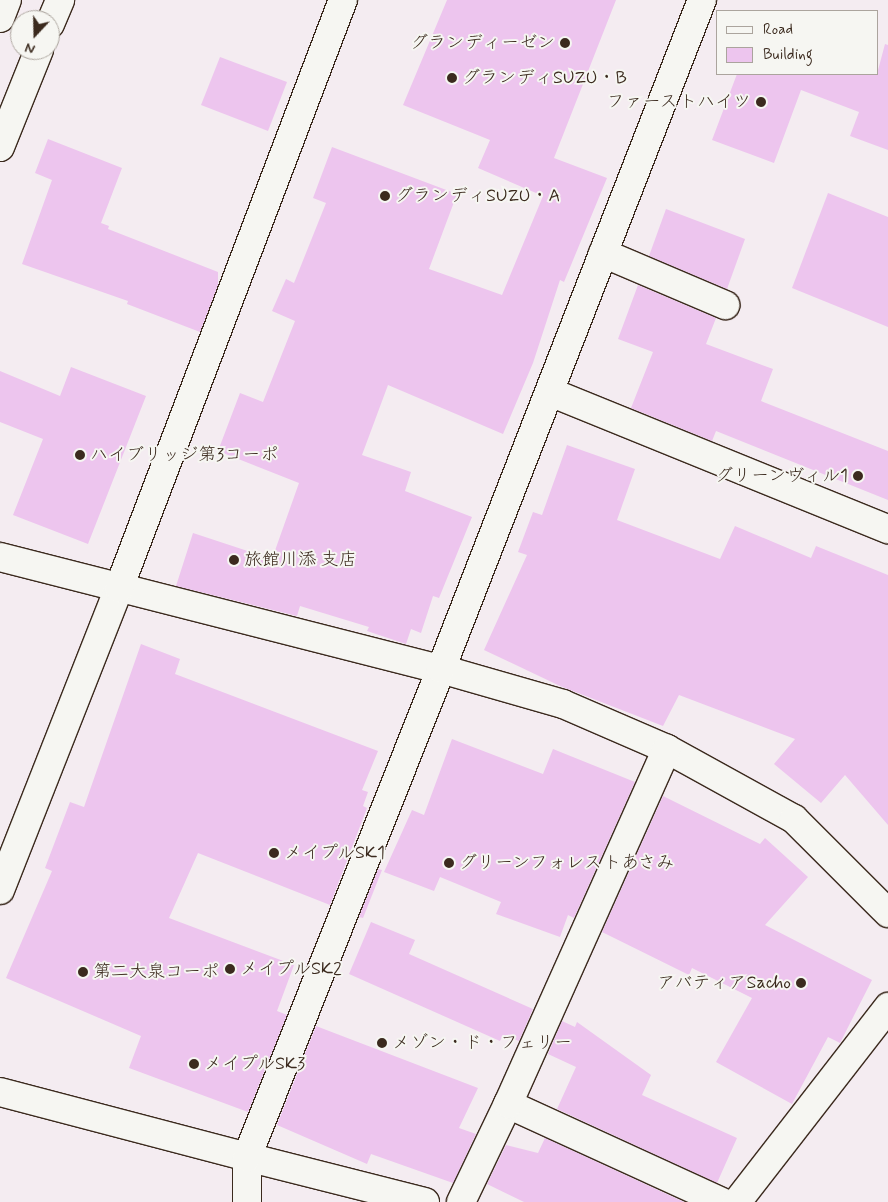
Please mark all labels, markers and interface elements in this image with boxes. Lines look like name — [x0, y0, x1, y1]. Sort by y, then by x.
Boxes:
north arrow — [10, 10, 60, 60]
legend — [716, 10, 878, 75]
text: Road — [763, 20, 793, 40]
place label: グランディーゼン — [411, 32, 555, 54]
marker: グランディーゼン — [559, 37, 571, 49]
text: N — [22, 38, 38, 58]
text: Building — [763, 45, 813, 65]
place label: グランディSUZU・B — [462, 67, 626, 89]
marker: グランディSUZU・B — [446, 72, 458, 84]
place label: ファーストハイツ — [607, 91, 751, 113]
marker: ファーストハイツ — [755, 96, 767, 108]
place label: グランディSUZU・A — [395, 185, 559, 207]
marker: グランディSUZU・A — [379, 190, 391, 202]
place label: ハイブリッジ第3コーポ — [90, 444, 278, 466]
marker: ハイブリッジ第3コーポ — [74, 449, 86, 461]
place label: グリーンヴィル1 — [714, 465, 848, 487]
marker: グリーンヴィル1 — [852, 470, 864, 482]
place label: 旅館川添 支店 — [244, 549, 357, 571]
marker: 旅館川添 支店 — [228, 554, 240, 566]
place label: メイプルSK1 — [284, 842, 386, 864]
marker: メイプルSK1 — [268, 847, 280, 859]
place label: グリーンフォレストあさみ — [459, 852, 675, 874]
marker: グリーンフォレストあさみ — [443, 857, 455, 869]
place label: メイプルSK2 — [240, 958, 343, 980]
place label: 第二大泉コーポ — [93, 961, 219, 983]
marker: メイプルSK2 — [224, 963, 236, 975]
marker: 第二大泉コーポ — [77, 966, 89, 978]
place label: アバティアSacho — [656, 972, 791, 994]
marker: アバティアSacho — [795, 977, 807, 989]
place label: メゾン・ド・フェリー — [392, 1032, 572, 1054]
marker: メゾン・ド・フェリー — [376, 1037, 388, 1049]
place label: メイプルSK3 — [204, 1053, 306, 1075]
marker: メイプルSK3 — [188, 1058, 200, 1070]

